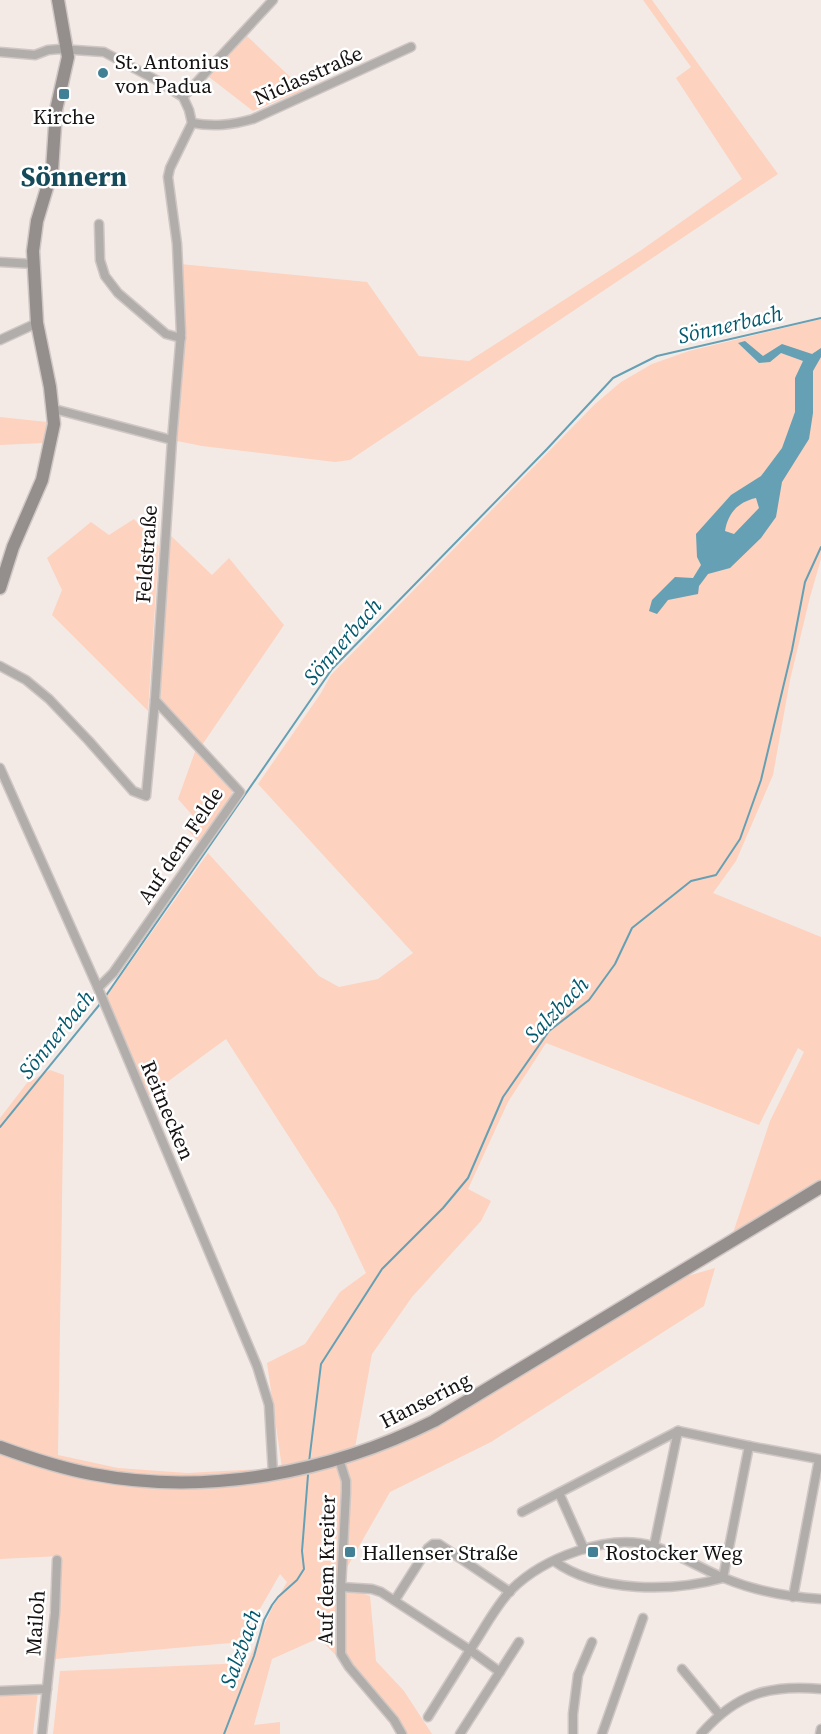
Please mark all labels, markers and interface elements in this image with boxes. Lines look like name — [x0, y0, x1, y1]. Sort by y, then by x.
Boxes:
street label: Niclasstraße — [249, 38, 367, 112]
place label: St. Antonius von Padua — [115, 47, 229, 100]
marker: St. Antonius von Padua — [96, 66, 110, 80]
marker: Kirche — [57, 87, 71, 101]
place label: Kirche — [33, 102, 95, 131]
district label: Sönnern — [21, 158, 128, 195]
water label: Sönnerbach — [675, 297, 785, 351]
street label: Feldstraße — [128, 504, 164, 604]
water label: Sönnerbach — [296, 591, 388, 691]
street label: Auf dem Felde — [130, 781, 230, 909]
water label: Salzbach — [517, 969, 595, 1049]
water label: Sönnerbach — [11, 983, 101, 1085]
street label: Reitnecken — [134, 1056, 202, 1164]
street label: Hansering — [375, 1365, 475, 1435]
street label: Auf dem Kreiter — [310, 1494, 342, 1646]
place label: Hallenser Straße — [362, 1538, 518, 1567]
place label: Rostocker Weg — [605, 1538, 743, 1567]
marker: Hallenser Straße — [343, 1545, 357, 1559]
marker: Rostocker Weg — [586, 1545, 600, 1559]
street label: Mailoh — [18, 1589, 52, 1657]
water label: Salzbach — [212, 1605, 268, 1691]

